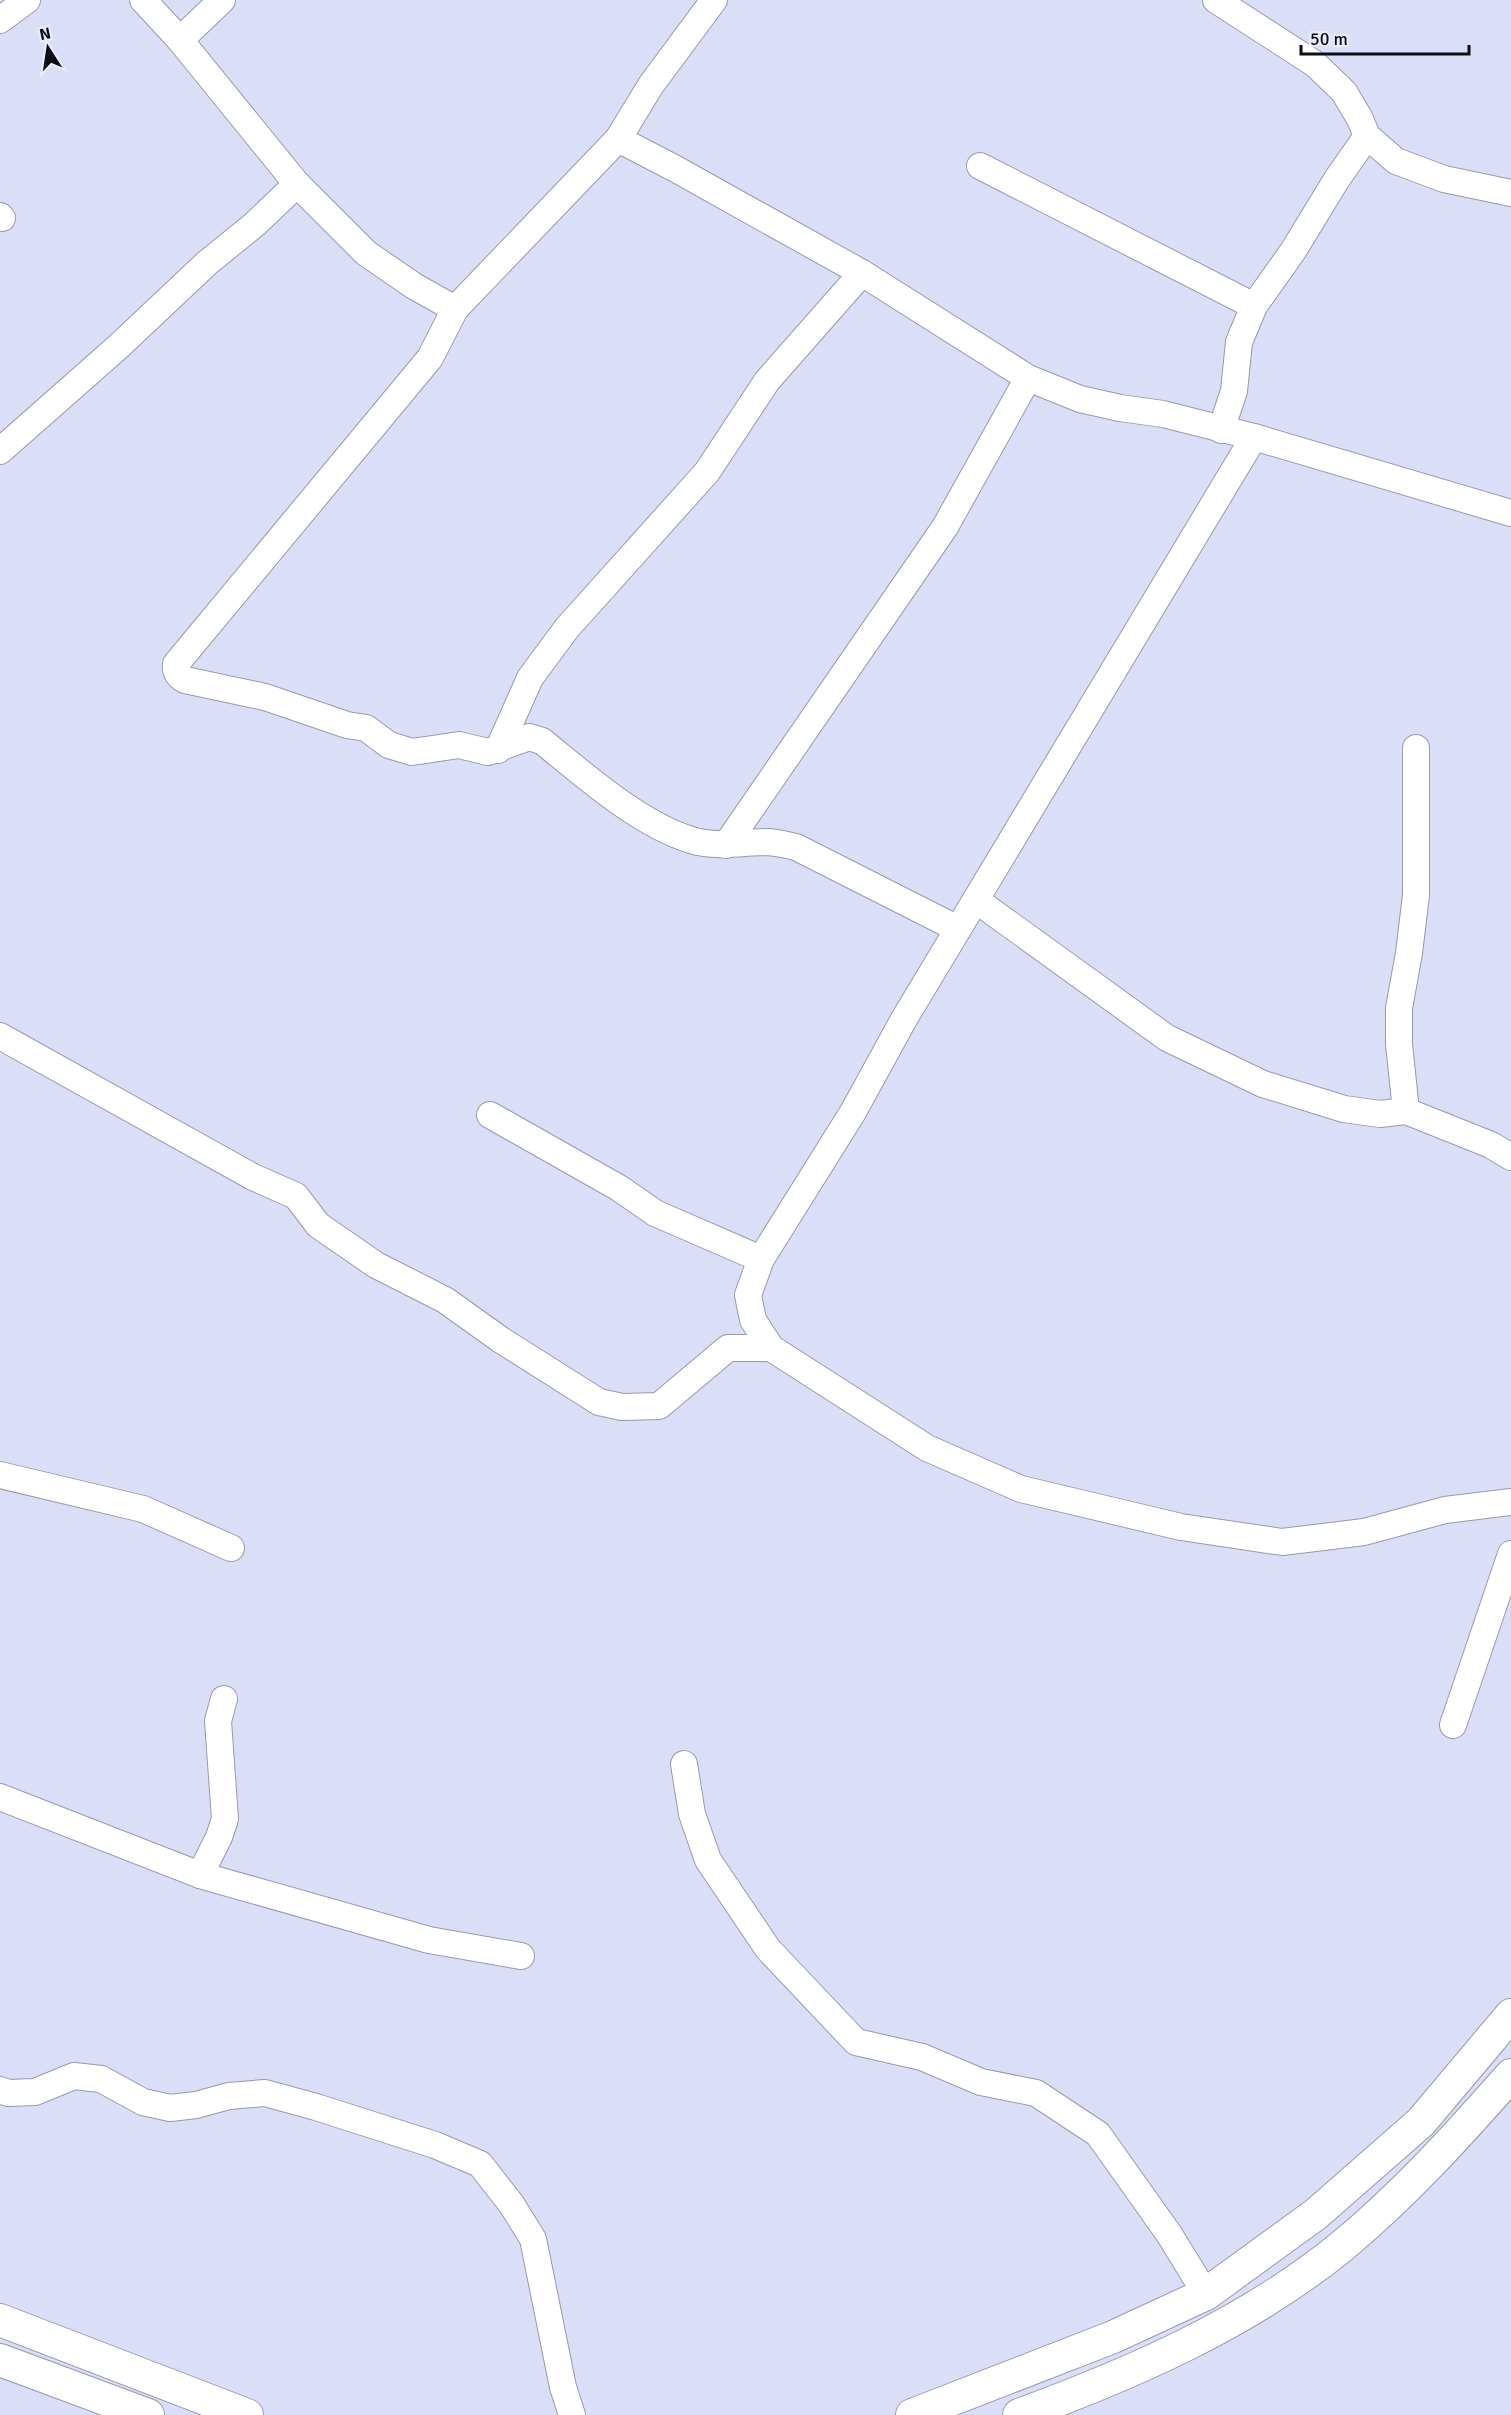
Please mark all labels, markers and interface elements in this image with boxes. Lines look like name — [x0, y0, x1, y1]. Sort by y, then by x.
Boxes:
north arrow — [18, 18, 78, 78]
scale bar — [1301, 18, 1469, 56]
text: N — [38, 23, 53, 45]
text: 50 m — [1310, 28, 1348, 50]

